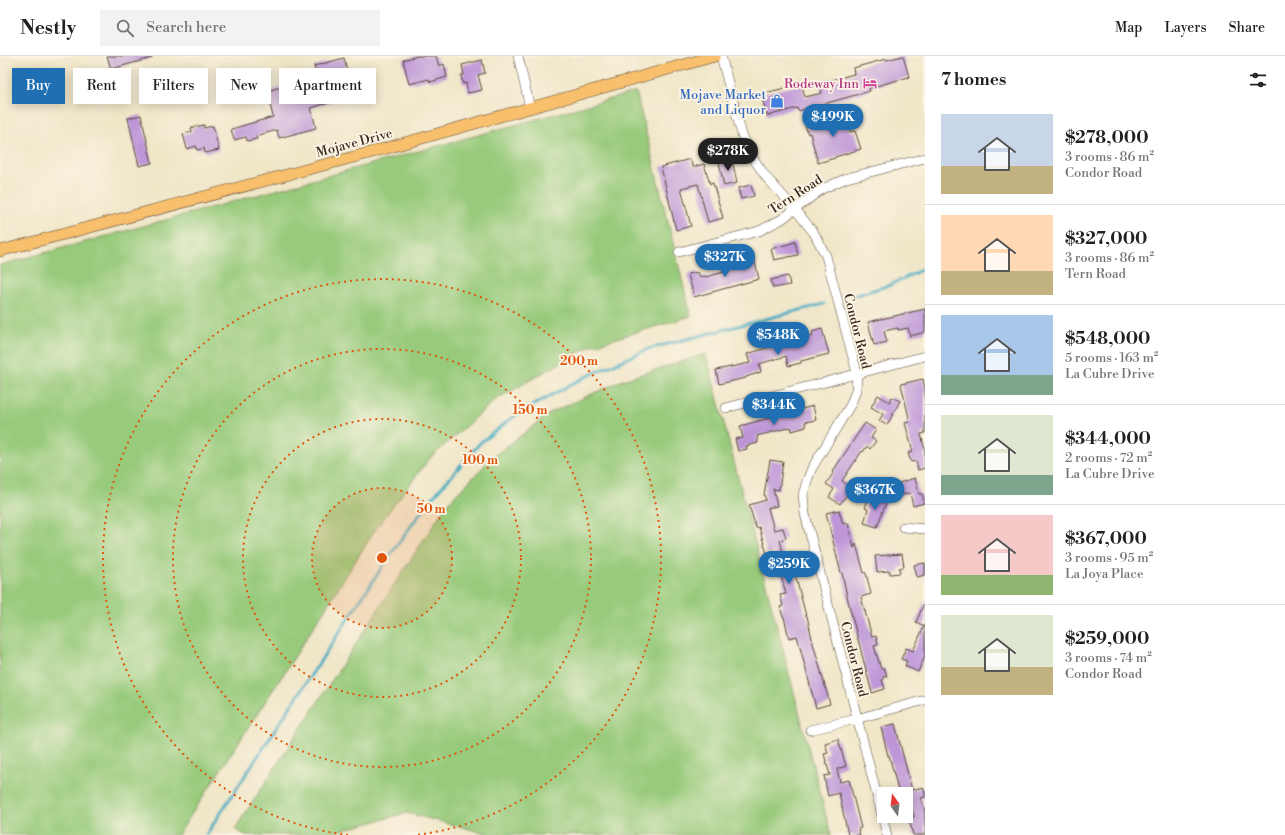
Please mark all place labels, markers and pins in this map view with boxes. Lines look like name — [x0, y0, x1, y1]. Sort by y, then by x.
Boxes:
hotel icon: Rodeway Inn — [862, 75, 878, 91]
place label: Rodeway Inn — [784, 76, 859, 92]
place label: Mojave Market and Liquor — [680, 87, 766, 118]
shop icon: Mojave Market and Liquor — [769, 93, 785, 109]
pin: $499K — [805, 104, 861, 138]
pin: $278K — [700, 138, 756, 172]
pin: $327K — [697, 244, 753, 278]
pin: $548K — [750, 322, 806, 356]
pin: $344K — [746, 392, 802, 426]
pin: $367K — [847, 477, 903, 511]
centre of rings — [375, 551, 389, 565]
pin: $259K — [761, 551, 817, 585]

